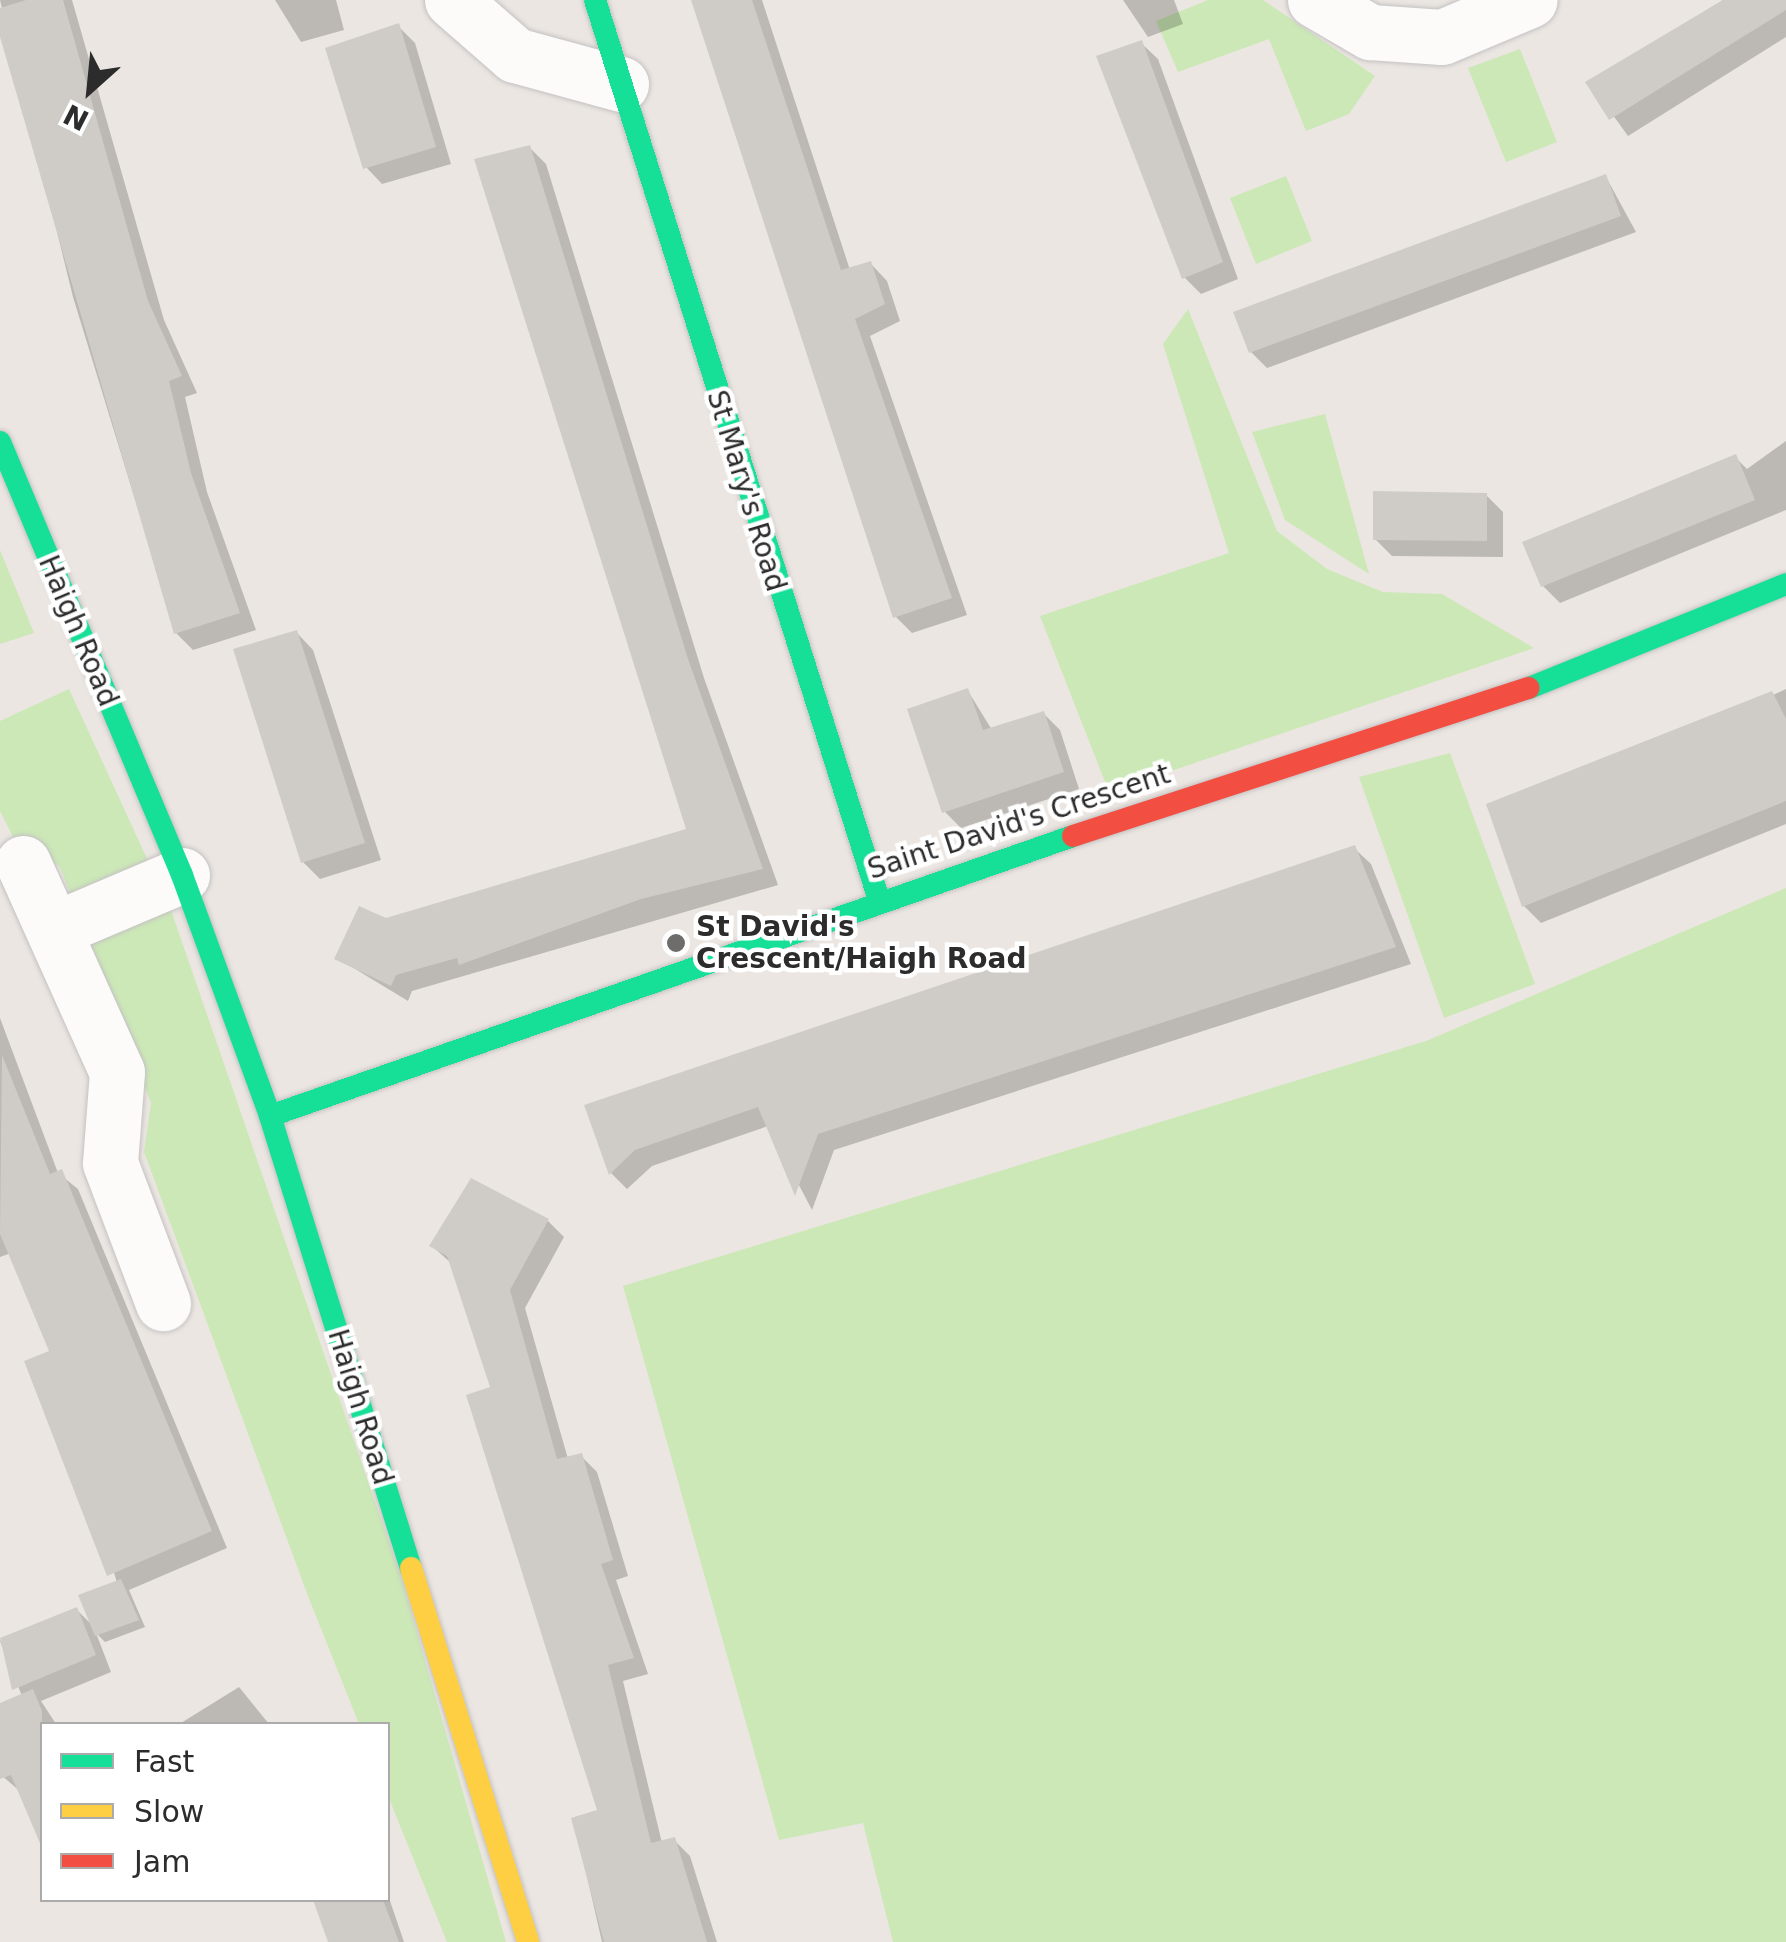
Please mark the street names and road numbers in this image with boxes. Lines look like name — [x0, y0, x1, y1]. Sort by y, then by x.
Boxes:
street label: St Mary's Road — [699, 386, 793, 596]
street label: Haigh Road — [31, 550, 125, 712]
street label: Saint David's Crescent — [864, 757, 1174, 887]
street label: Haigh Road — [320, 1325, 400, 1489]

